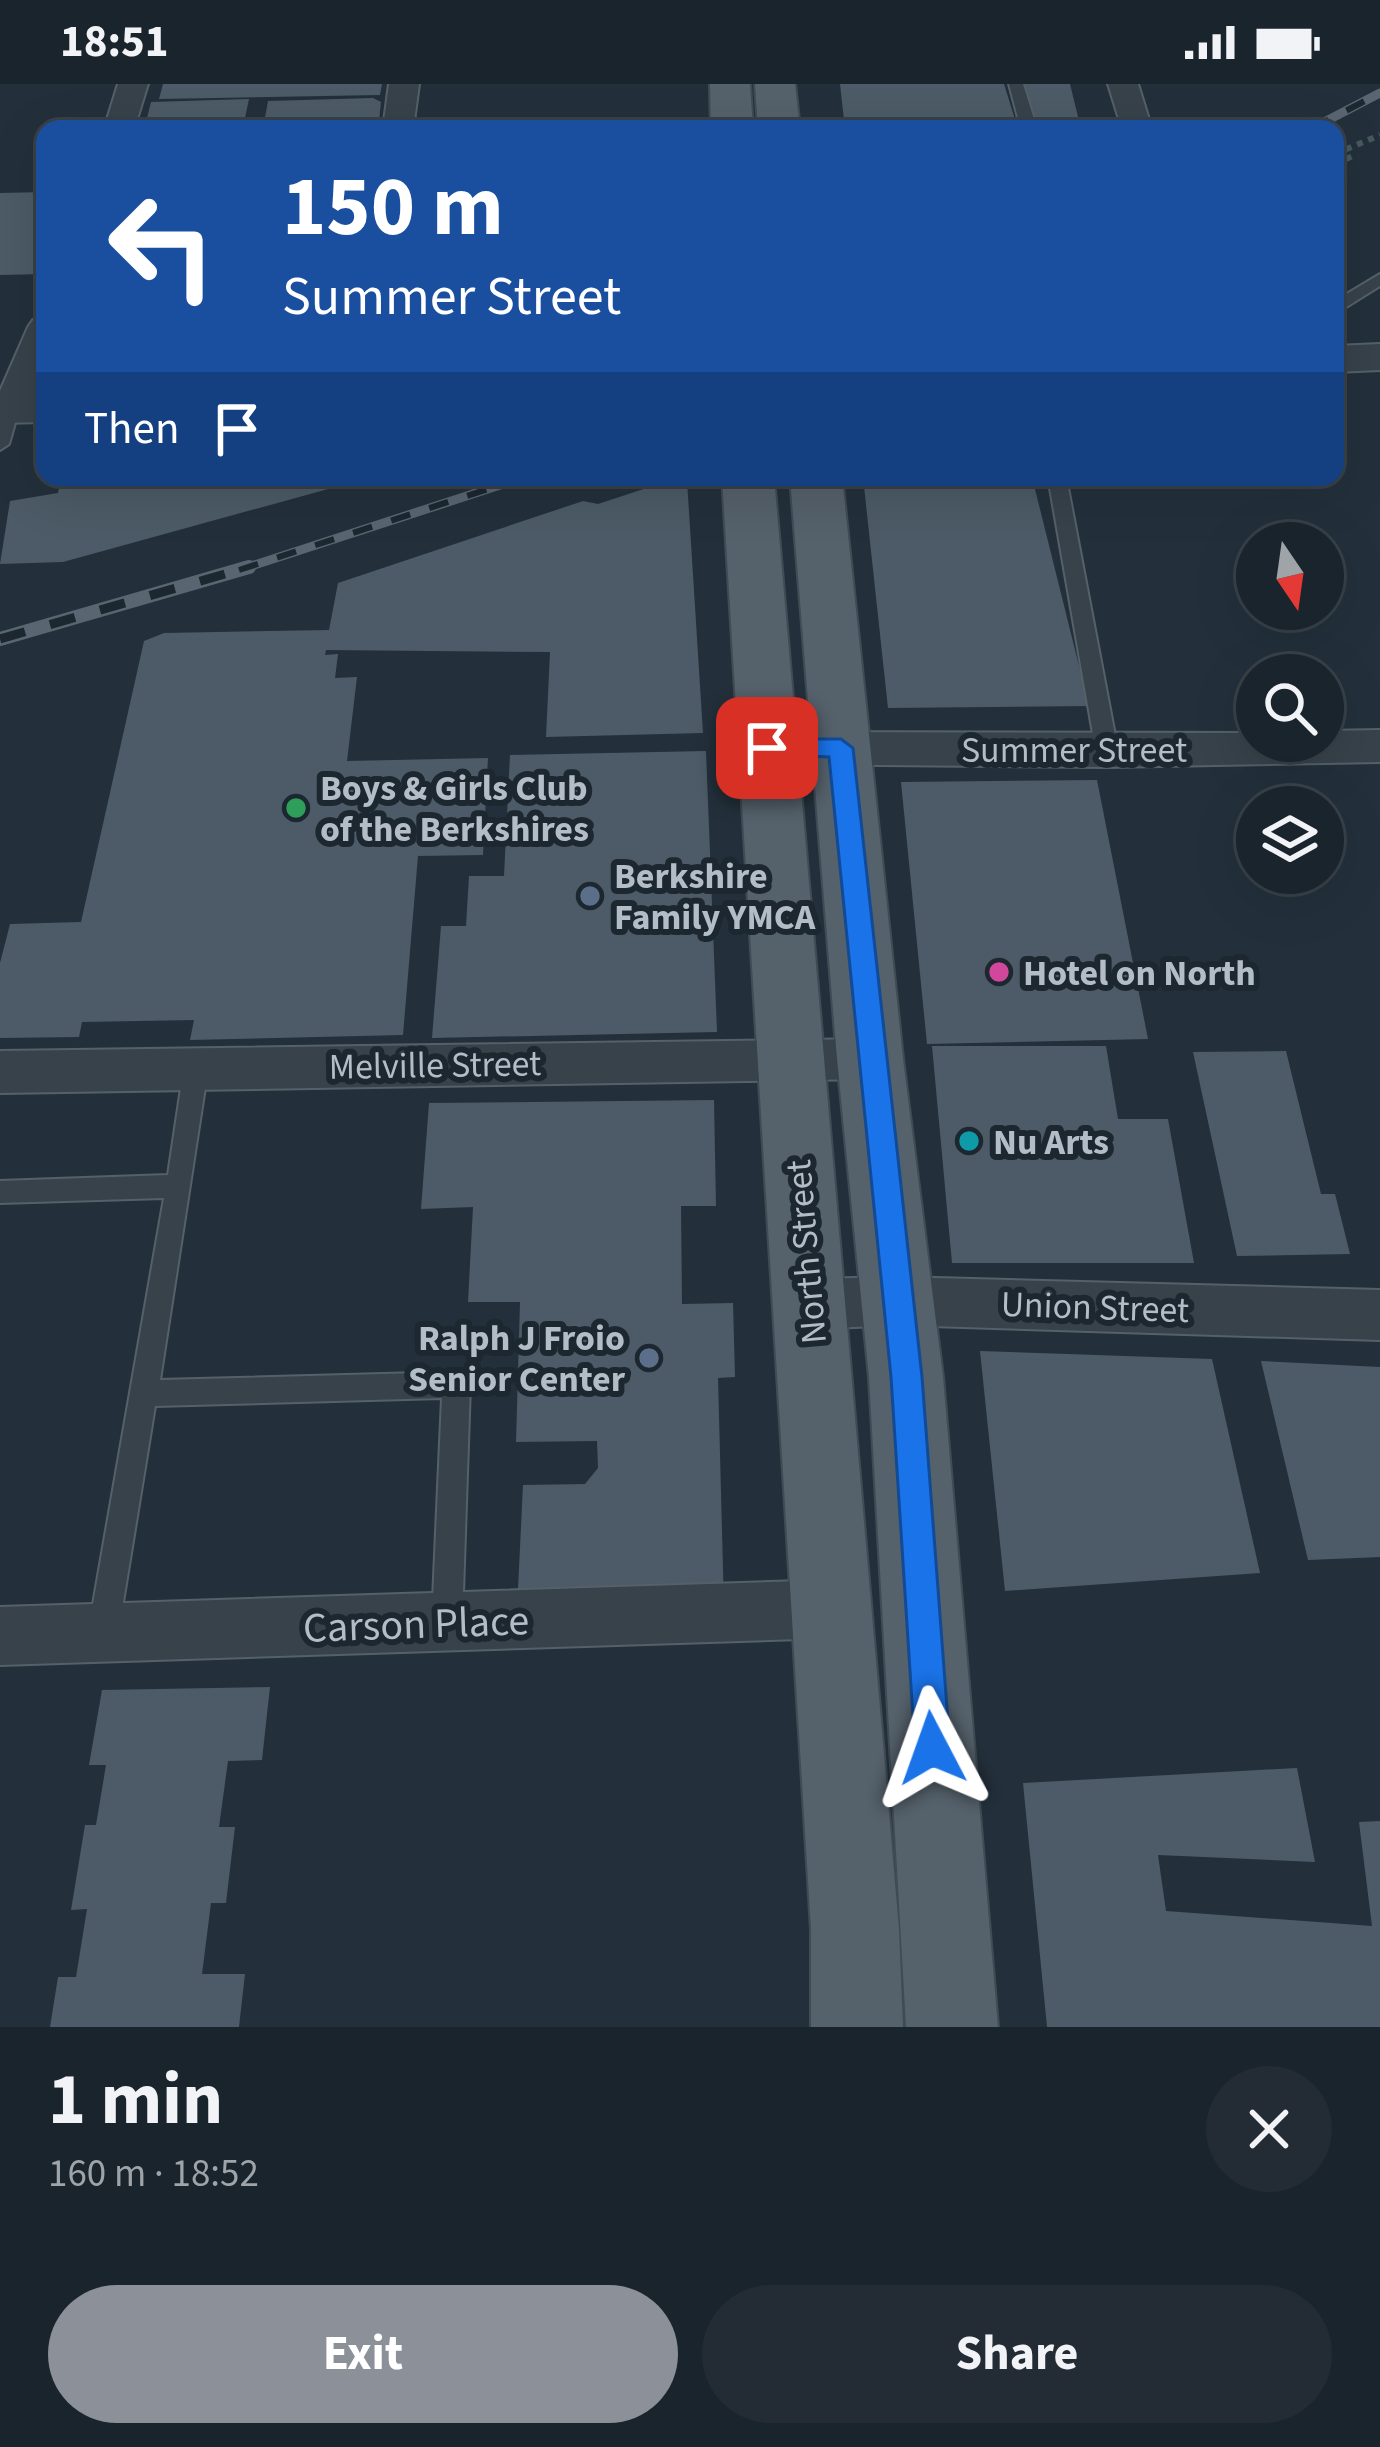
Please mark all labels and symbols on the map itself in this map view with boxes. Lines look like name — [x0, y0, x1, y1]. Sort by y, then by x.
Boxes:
north arrow — [1236, 522, 1344, 630]
pin — [716, 697, 818, 799]
street label: Summer Street — [961, 725, 1187, 776]
place label: Boys & Girls Club of the Berkshires — [320, 763, 589, 855]
marker: Boys & Girls Club of the Berkshires — [283, 795, 309, 821]
place label: Berkshire Family YMCA — [614, 851, 816, 943]
marker: Berkshire Family YMCA — [577, 883, 603, 909]
place label: Hotel on North — [1023, 948, 1256, 999]
marker: Hotel on North — [986, 959, 1012, 985]
street label: Melville Street — [328, 1038, 542, 1093]
place label: Nu Arts — [993, 1117, 1109, 1168]
marker: Nu Arts — [956, 1128, 982, 1154]
street label: North Street — [773, 1158, 840, 1346]
street label: Union Street — [1000, 1279, 1190, 1336]
place label: Ralph J Froio Senior Center — [408, 1313, 626, 1405]
marker: Ralph J Froio Senior Center — [636, 1345, 662, 1371]
street label: Carson Place — [302, 1591, 530, 1659]
position arrow — [869, 1685, 995, 1811]

